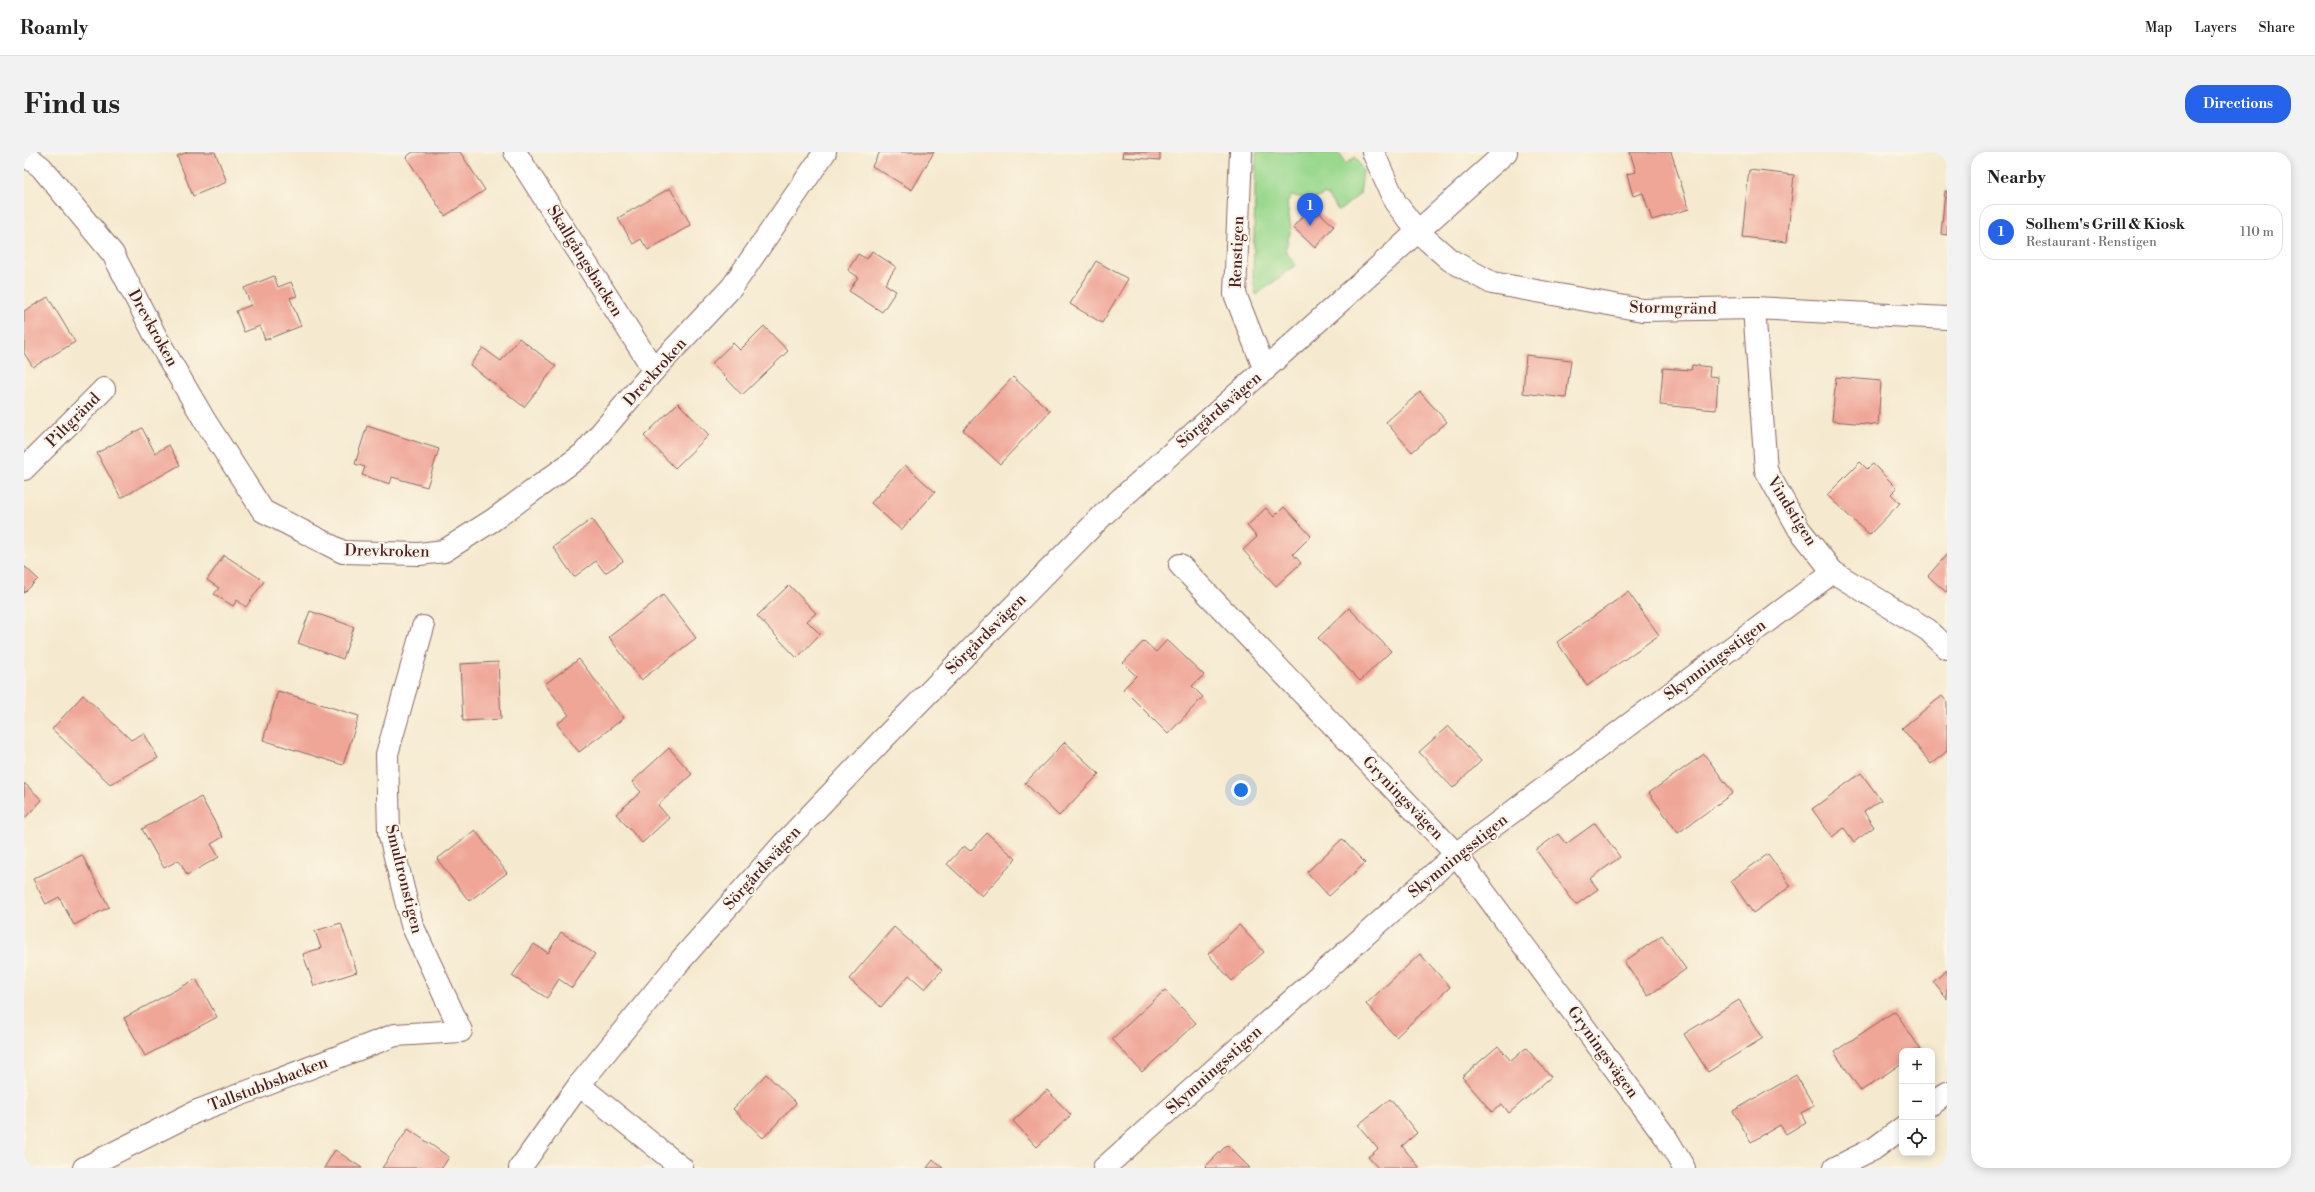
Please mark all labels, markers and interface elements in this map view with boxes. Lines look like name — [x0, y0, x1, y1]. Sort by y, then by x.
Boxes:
text: Roamly — [20, 16, 88, 40]
text: Map — [2145, 19, 2172, 37]
text: Layers — [2194, 19, 2237, 37]
text: Share — [2259, 19, 2295, 37]
button: Directions — [2185, 85, 2291, 123]
text: Find us — [24, 87, 120, 122]
text: Nearby — [1987, 167, 2046, 189]
pin: 1 — [1297, 193, 1323, 226]
street label: Skallgångsbacken — [543, 201, 628, 321]
street label: Renstigen — [1226, 215, 1248, 288]
text: Solhem's Grill & Kiosk — [2026, 215, 2185, 234]
text: 1 — [1998, 224, 2004, 240]
text: 110 m — [2240, 224, 2274, 240]
text: Restaurant · Renstigen — [2026, 234, 2157, 250]
street label: Drevkroken — [124, 286, 183, 370]
street label: Stormgränd — [1629, 297, 1717, 319]
street label: Drevkroken — [619, 333, 691, 410]
street label: Sörgårdsvägen — [1172, 367, 1266, 452]
street label: Piltgränd — [42, 389, 104, 451]
street label: Vindstigen — [1762, 472, 1821, 550]
street label: Drevkroken — [344, 540, 430, 562]
street label: Sörgårdsvägen — [941, 589, 1031, 679]
street label: Skymningsstigen — [1660, 615, 1770, 705]
street label: Gryningsvägen — [1358, 752, 1448, 844]
your location — [1231, 780, 1251, 800]
street label: Skymningsstigen — [1404, 809, 1512, 902]
street label: Sörgårdsvägen — [719, 821, 805, 914]
street label: Smultronstigen — [381, 822, 427, 936]
street label: Gryningsvägen — [1563, 1002, 1643, 1102]
street label: Skymningsstigen — [1162, 1021, 1267, 1118]
map controls — [1899, 1048, 1935, 1156]
button: + — [1899, 1048, 1935, 1084]
street label: Tallstubbsbacken — [206, 1052, 331, 1116]
button: − — [1899, 1084, 1935, 1120]
button: locate — [1899, 1120, 1935, 1156]

